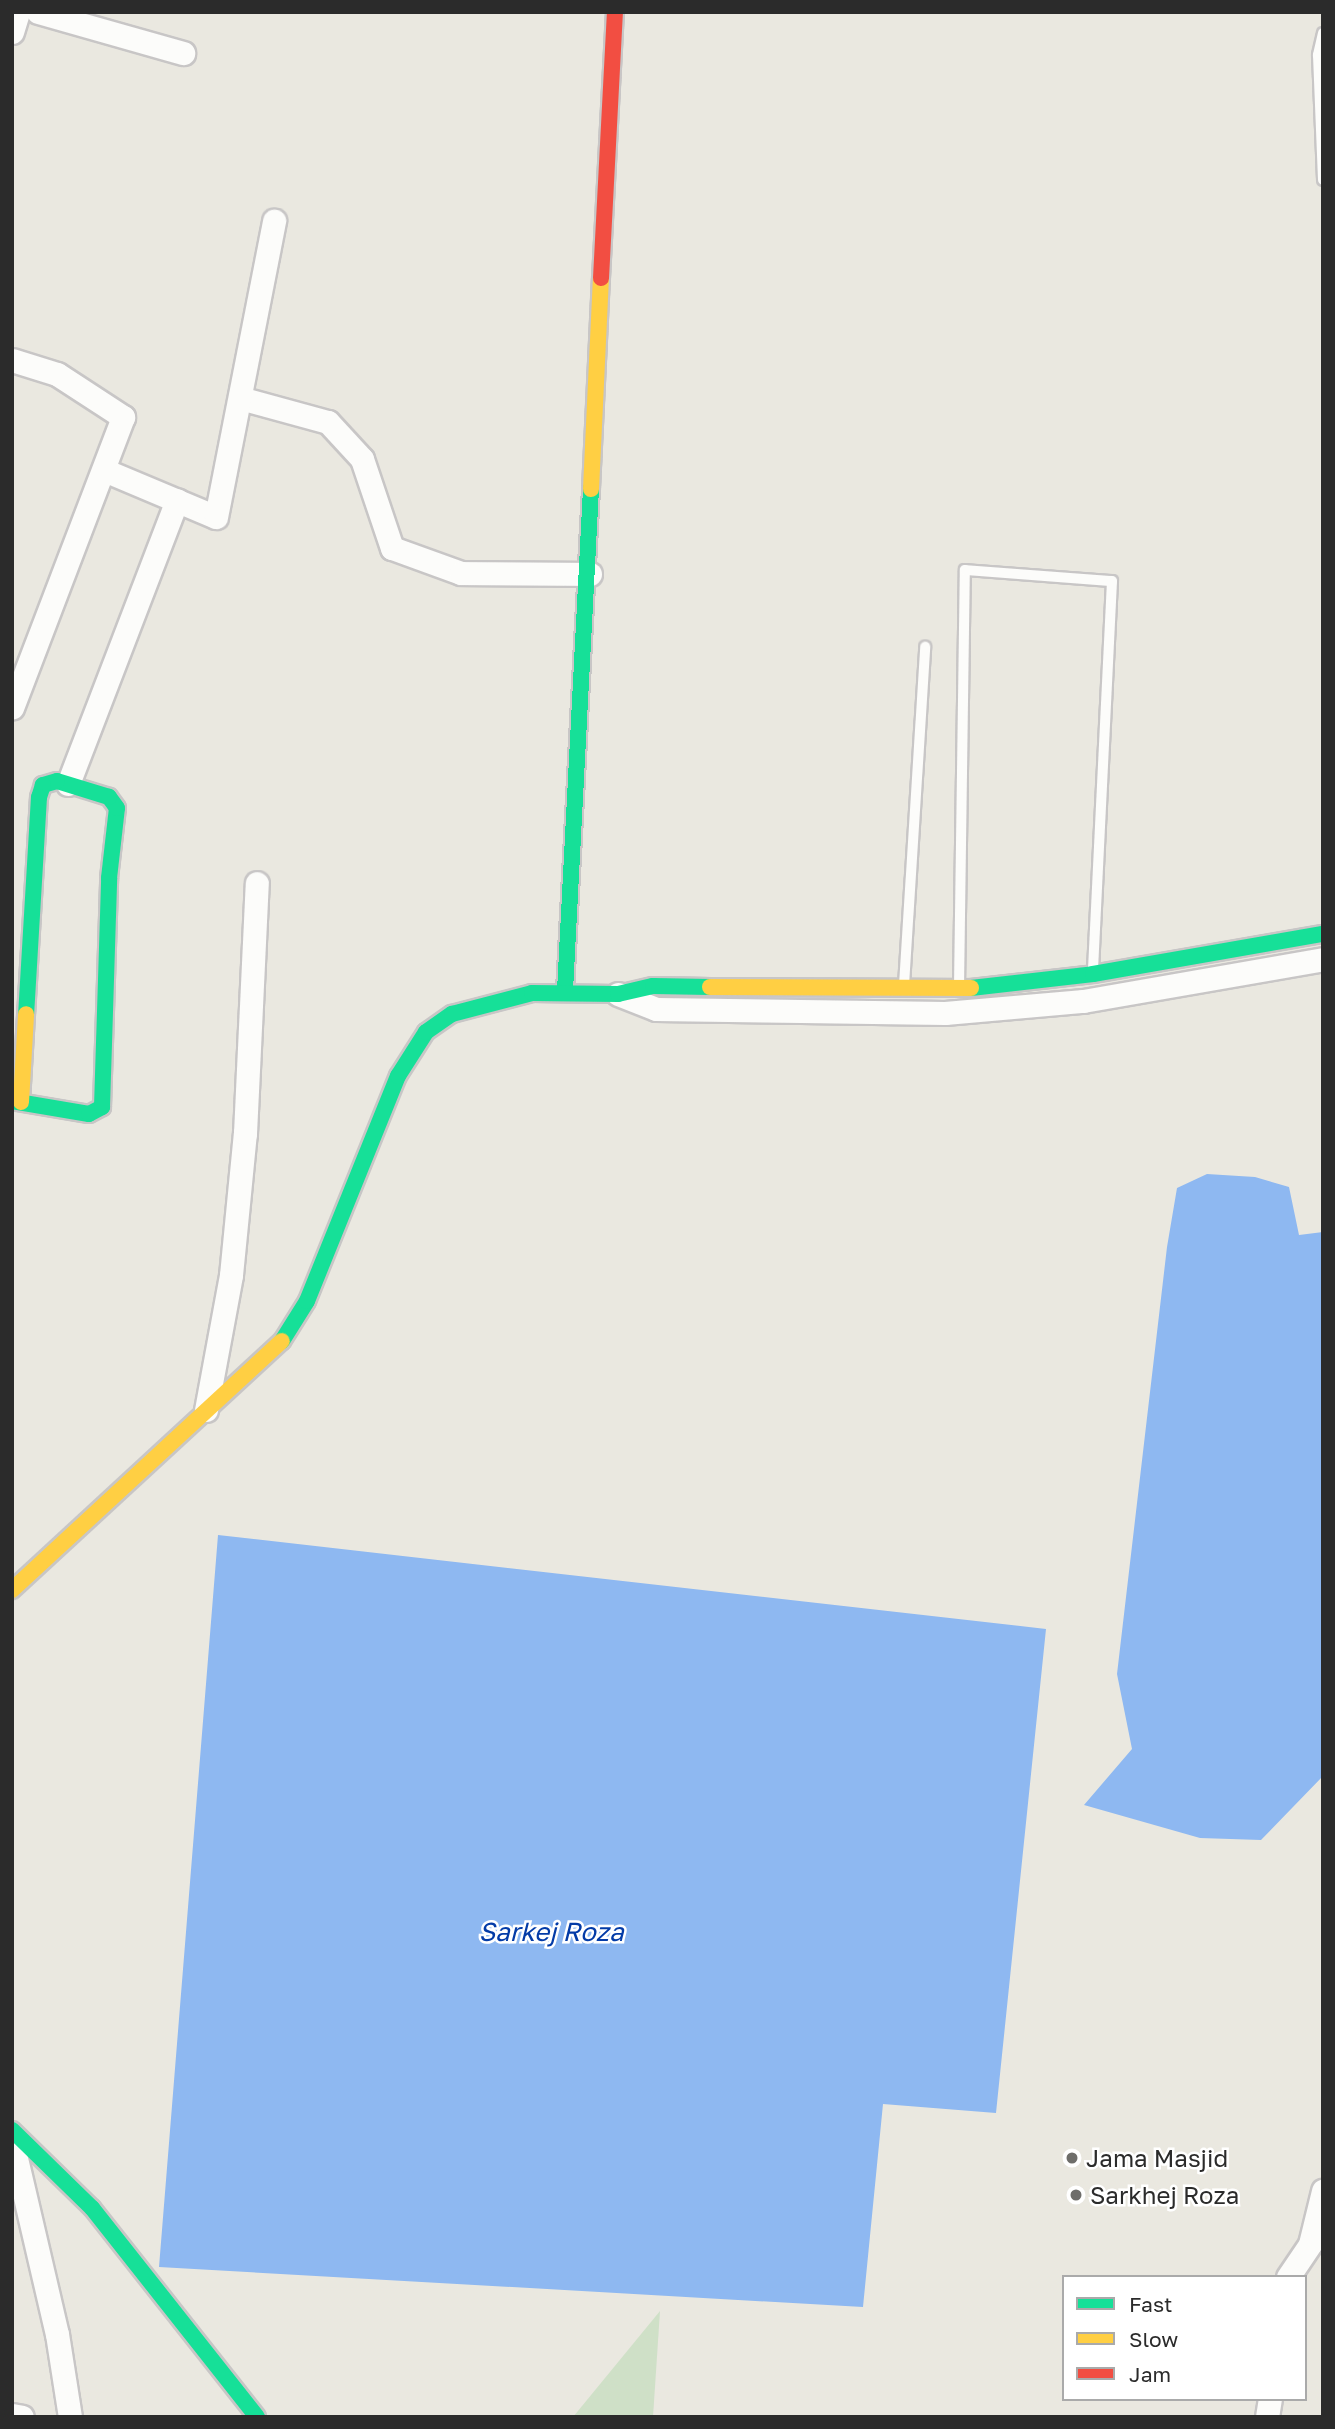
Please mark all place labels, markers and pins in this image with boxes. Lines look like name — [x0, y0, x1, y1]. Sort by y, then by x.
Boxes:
place label: Jama Masjid — [1086, 2144, 1228, 2172]
marker: Jama Masjid — [1064, 2150, 1080, 2166]
place label: Sarkhej Roza — [1090, 2181, 1239, 2209]
marker: Sarkhej Roza — [1068, 2187, 1084, 2203]

